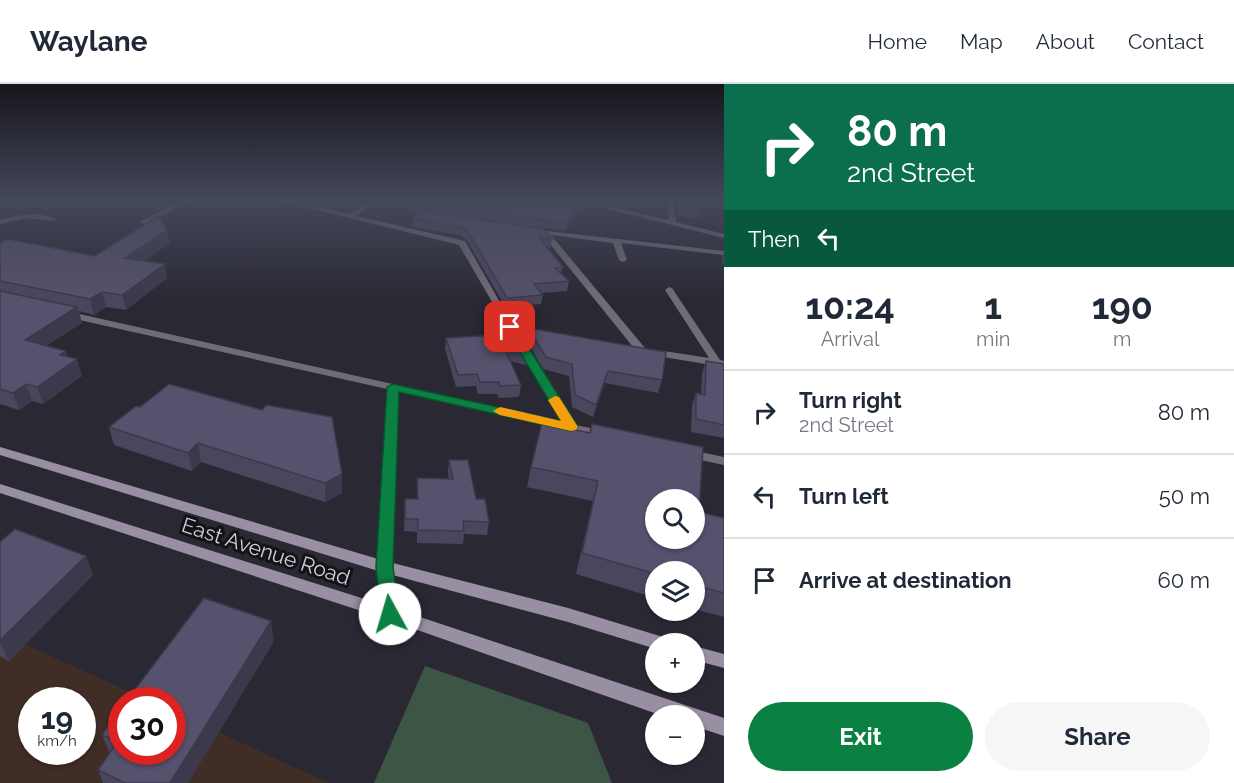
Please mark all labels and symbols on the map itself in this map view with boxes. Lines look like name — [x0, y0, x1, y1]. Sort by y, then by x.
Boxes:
pin — [484, 301, 535, 352]
street label: East Avenue Road — [179, 512, 353, 590]
position arrow — [358, 582, 422, 646]
speed limit sign: 30 — [108, 687, 186, 765]

